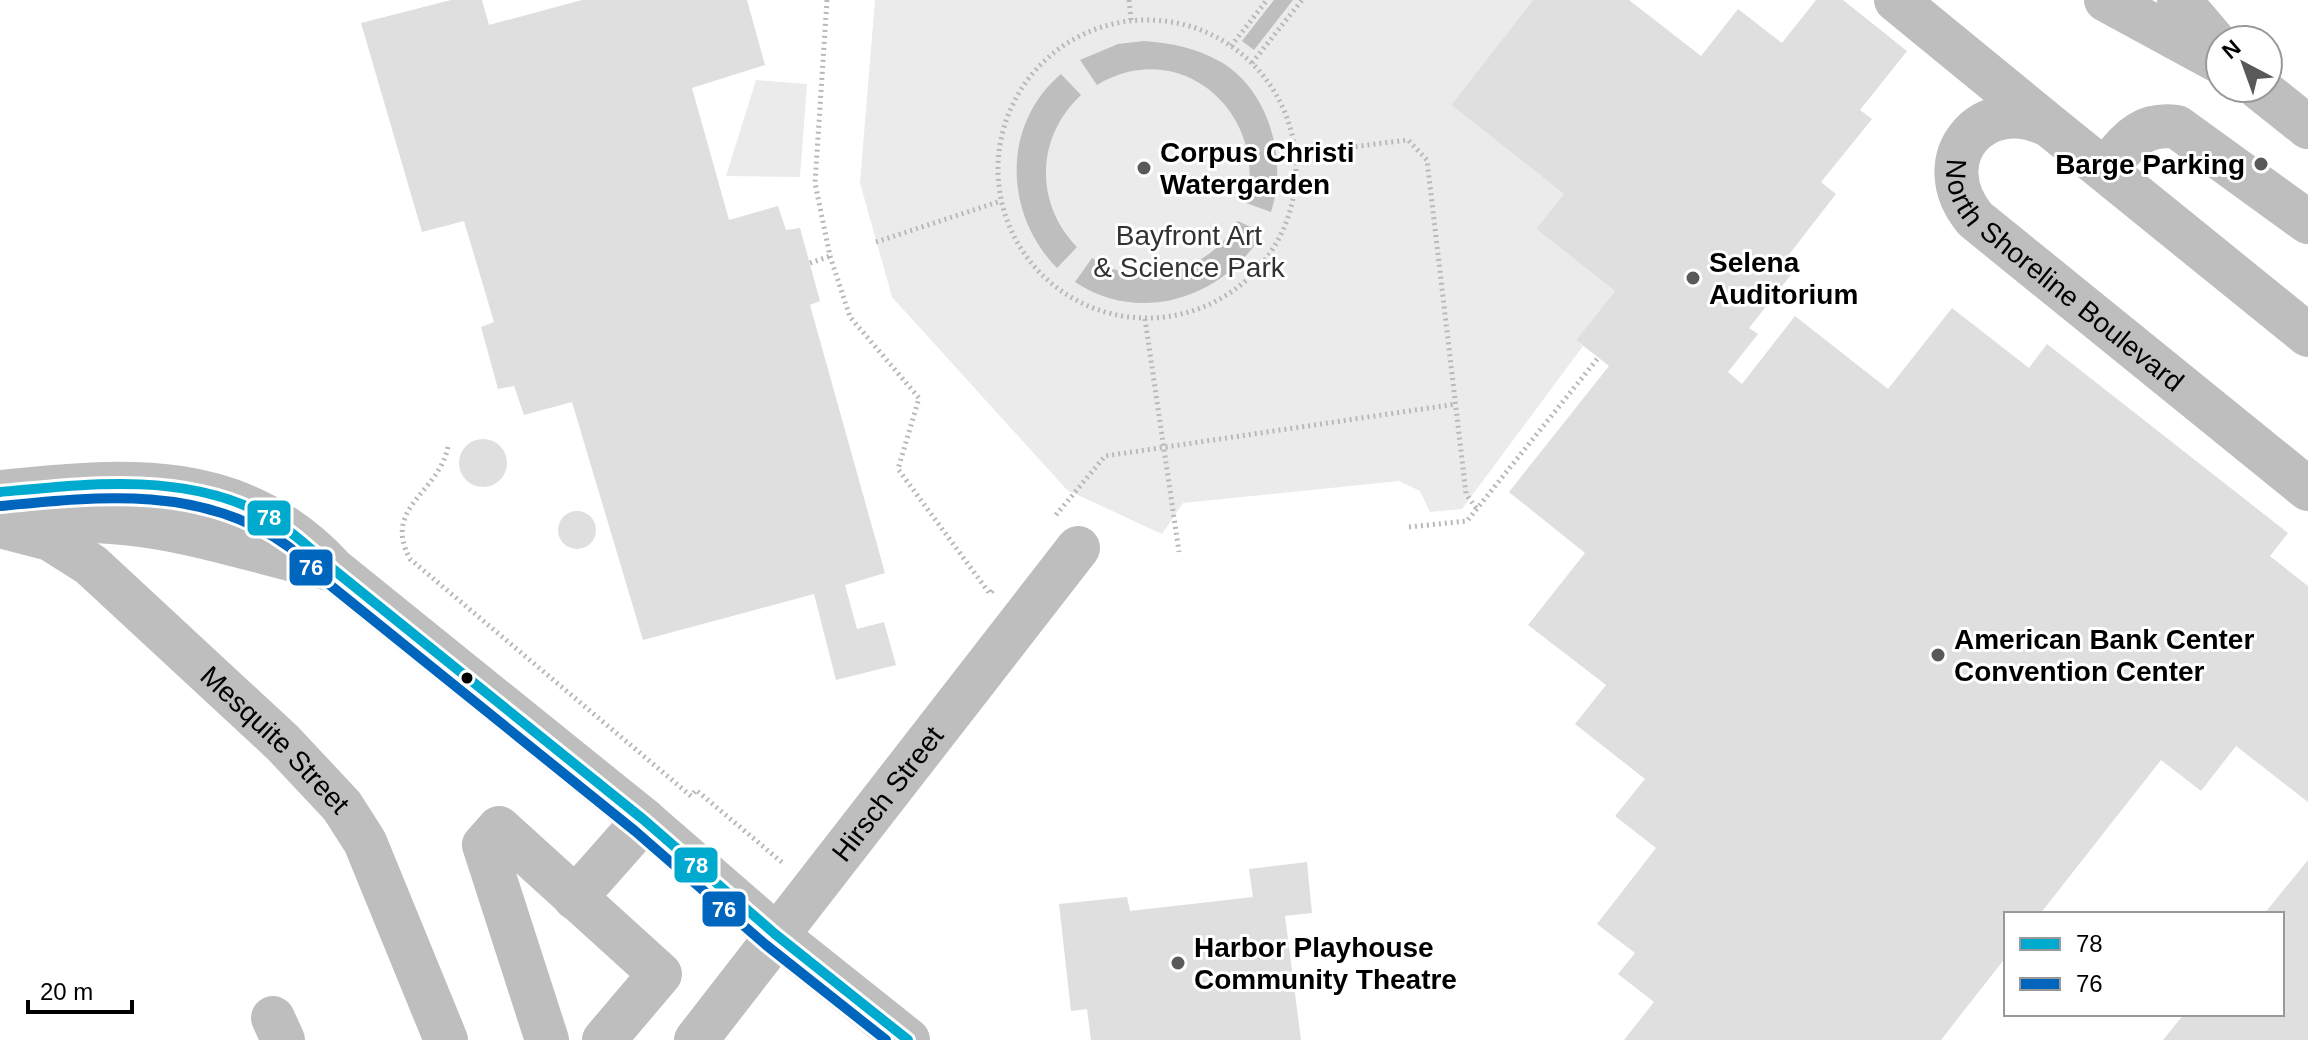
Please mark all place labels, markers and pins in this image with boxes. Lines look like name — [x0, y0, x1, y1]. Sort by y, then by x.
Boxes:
place label: Corpus Christi Watergarden — [1160, 137, 1354, 200]
place label: Barge Parking — [2055, 149, 2245, 180]
marker: Barge Parking — [2252, 155, 2270, 173]
marker: Corpus Christi Watergarden — [1135, 159, 1153, 177]
place label: Selena Auditorium — [1709, 247, 1858, 310]
marker: Selena Auditorium — [1684, 269, 1702, 287]
place label: American Bank Center Convention Center — [1954, 624, 2254, 687]
marker: American Bank Center Convention Center — [1929, 646, 1947, 664]
unlabelled marker — [459, 670, 475, 686]
place label: Harbor Playhouse Community Theatre — [1194, 932, 1457, 995]
marker: Harbor Playhouse Community Theatre — [1169, 954, 1187, 972]

